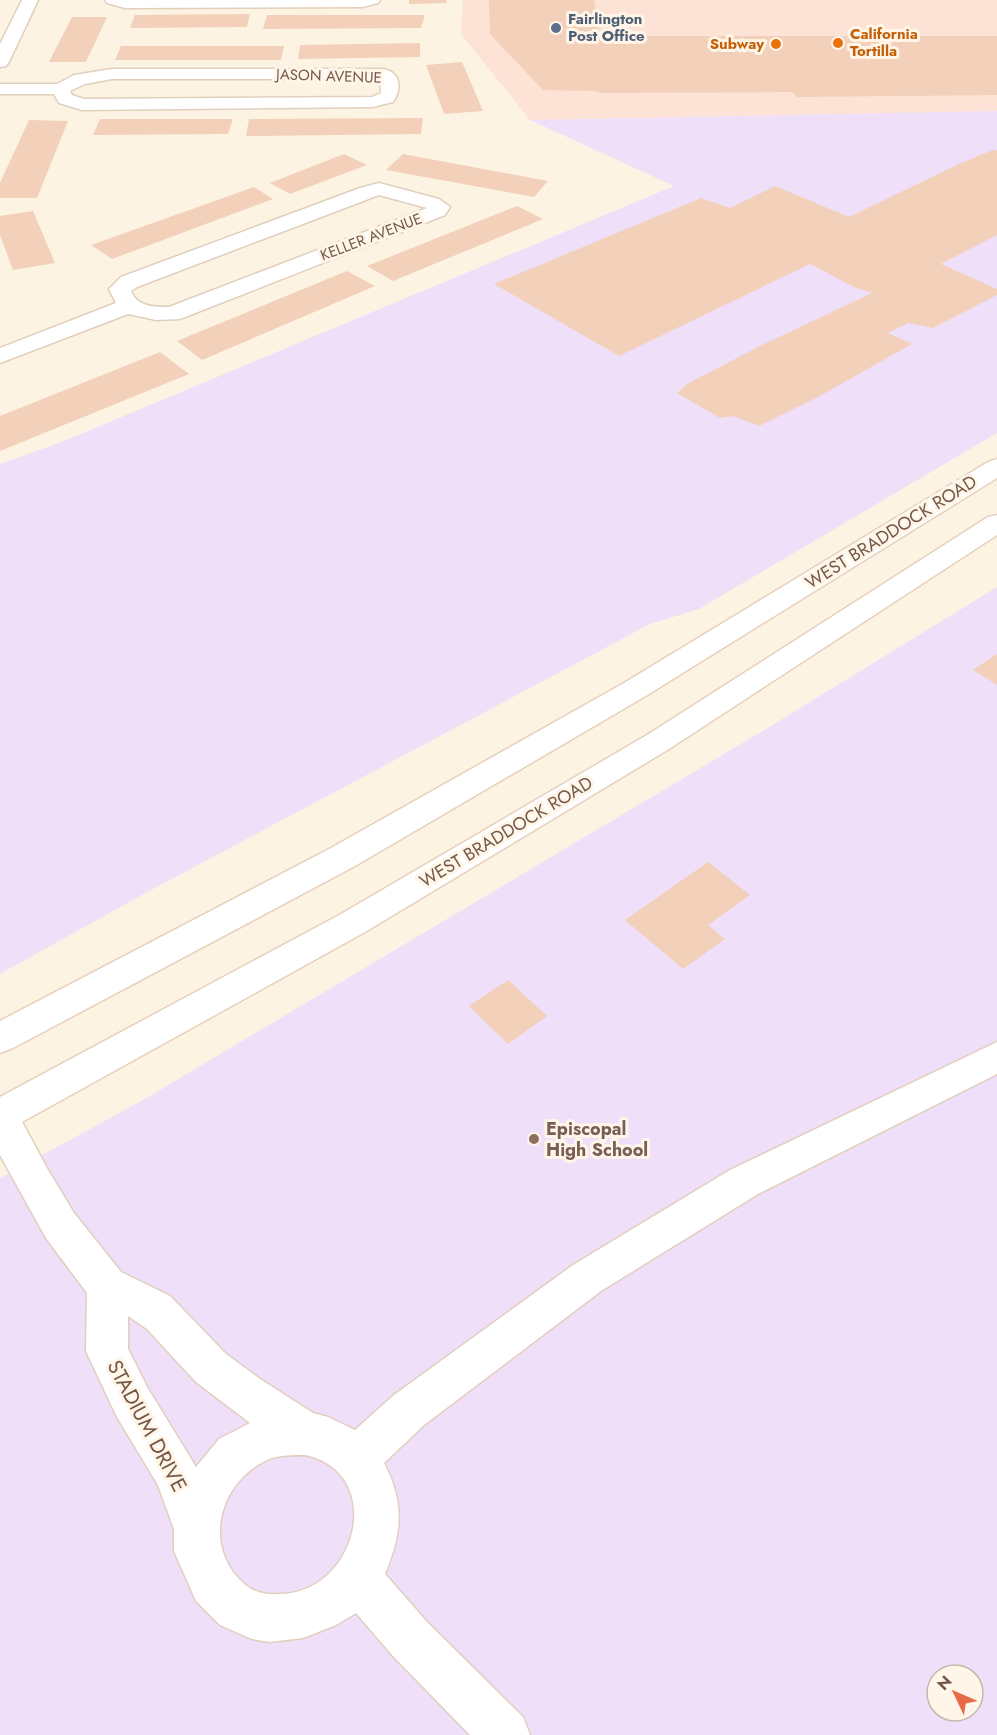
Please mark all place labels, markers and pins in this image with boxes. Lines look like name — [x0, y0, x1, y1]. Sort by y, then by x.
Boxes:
place label: Fairlington Post Office — [568, 8, 645, 47]
marker: Fairlington Post Office — [549, 21, 563, 35]
place label: California Tortilla — [850, 23, 918, 62]
place label: Subway — [710, 33, 764, 55]
marker: California Tortilla — [831, 36, 845, 50]
marker: Subway — [769, 37, 783, 51]
place label: Episcopal High School — [546, 1116, 648, 1163]
marker: Episcopal High School — [527, 1132, 541, 1146]

